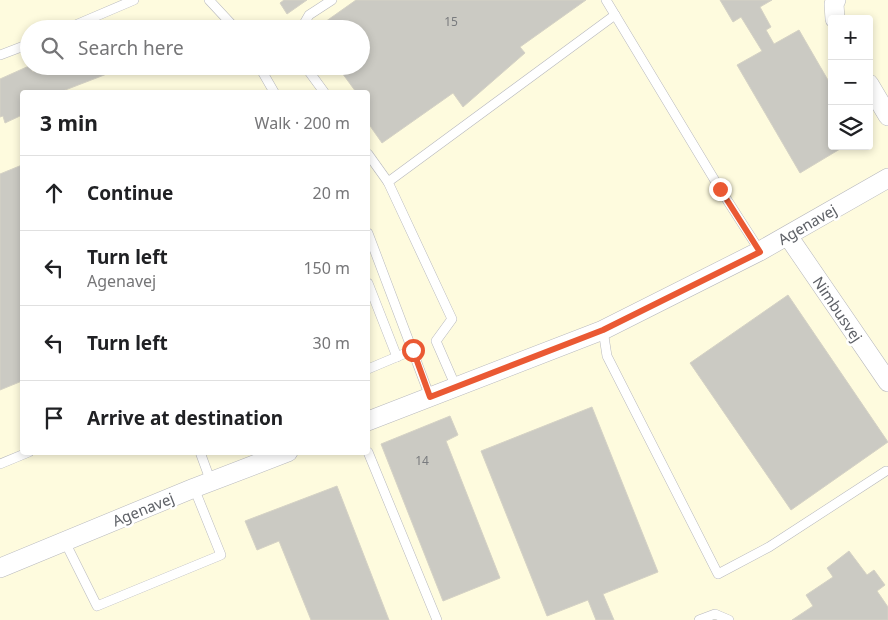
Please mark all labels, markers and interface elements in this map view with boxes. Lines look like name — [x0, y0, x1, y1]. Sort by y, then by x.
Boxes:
house number: 15 — [444, 13, 458, 30]
map controls — [828, 15, 873, 150]
button: + — [828, 15, 873, 60]
search box — [20, 20, 370, 75]
icon: search — [38, 34, 66, 62]
text: Search here — [78, 35, 184, 61]
button: − — [828, 60, 873, 105]
button: layers — [828, 105, 873, 150]
text: 3 min — [40, 109, 98, 137]
text: Walk · 200 m — [255, 112, 350, 134]
route end — [709, 178, 732, 201]
icon: ahead — [40, 179, 68, 207]
text: Continue — [87, 180, 173, 206]
text: 20 m — [313, 182, 350, 204]
street label: Agenavej — [774, 199, 840, 249]
text: Turn left — [87, 244, 168, 270]
icon: left — [40, 254, 68, 282]
text: 150 m — [303, 257, 350, 279]
text: Agenavej — [87, 270, 156, 292]
street label: Nimbusvej — [809, 272, 867, 346]
icon: left — [40, 329, 68, 357]
text: Turn left — [87, 330, 168, 356]
text: 30 m — [313, 332, 350, 354]
route start — [402, 339, 425, 362]
icon: arrive — [40, 404, 68, 432]
text: Arrive at destination — [87, 405, 283, 431]
house number: 14 — [415, 452, 429, 469]
street label: Agenavej — [109, 488, 177, 530]

